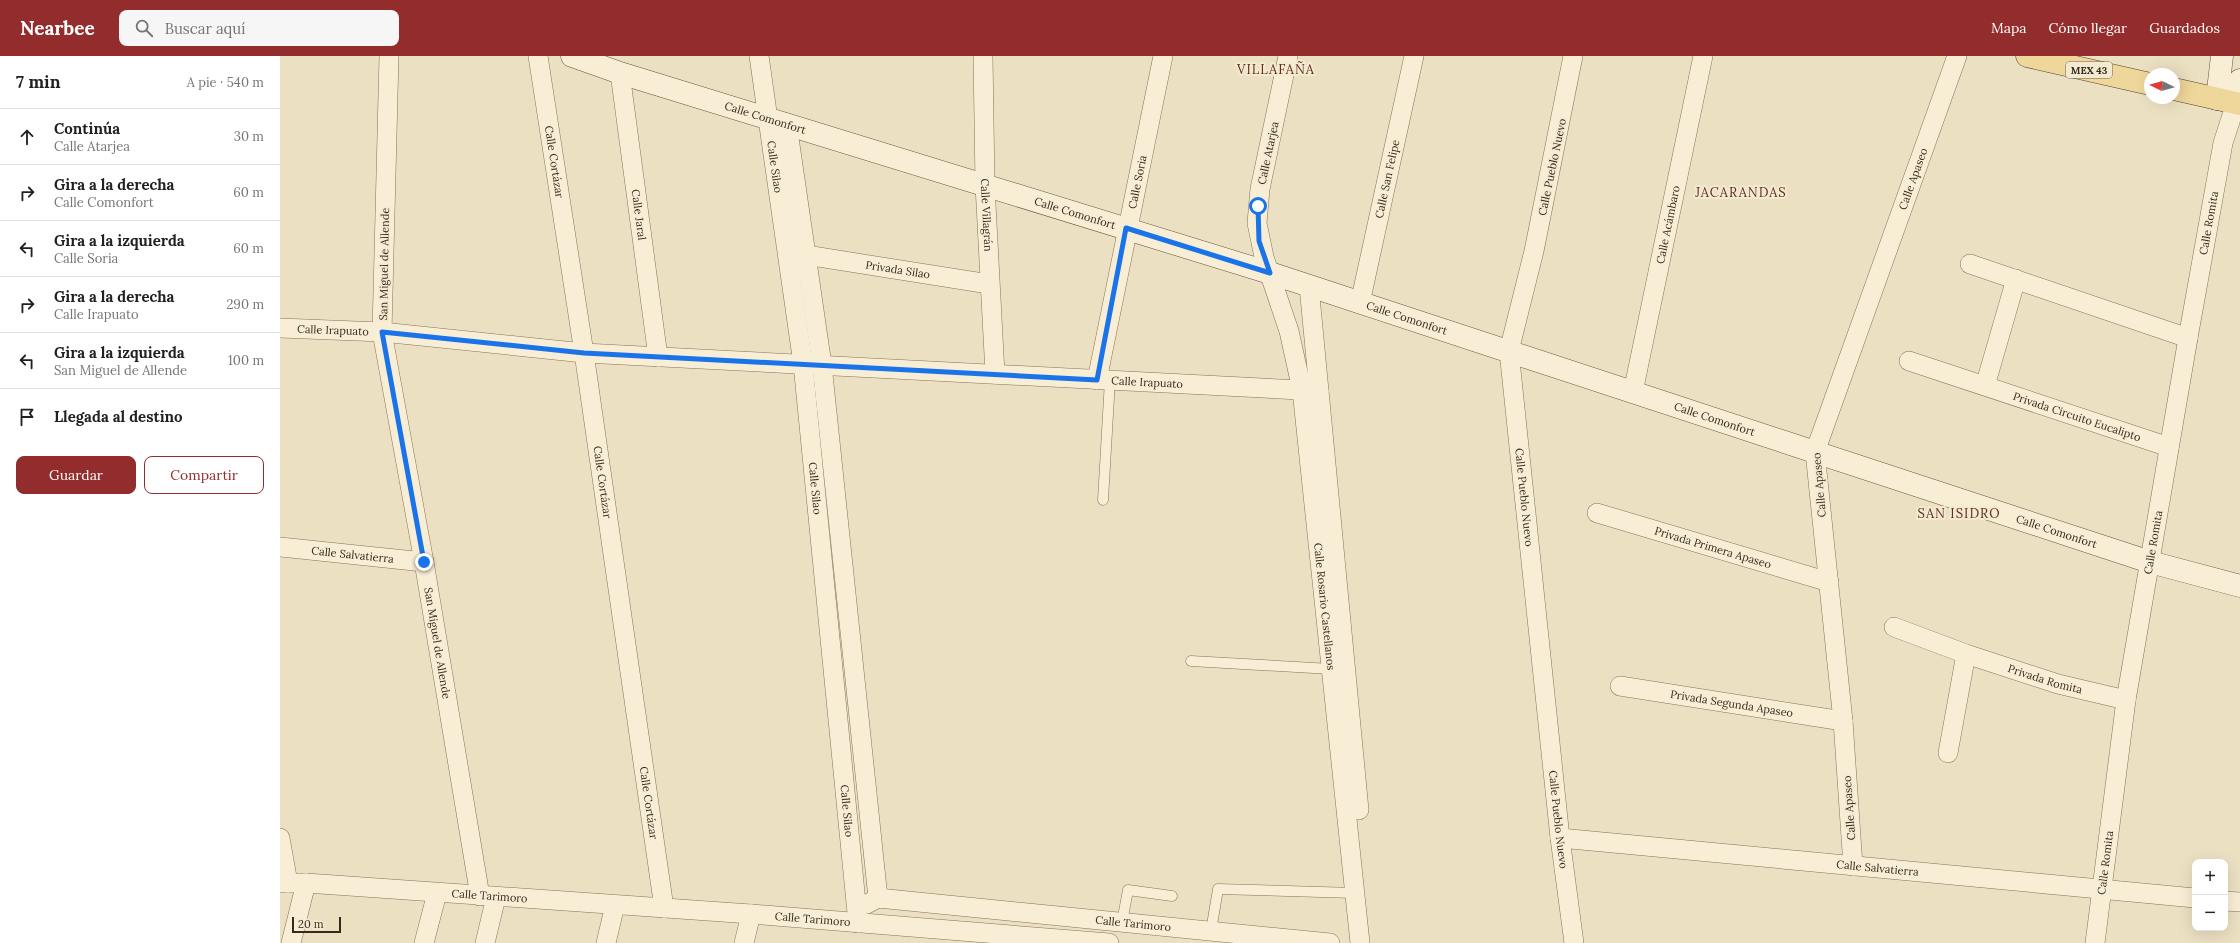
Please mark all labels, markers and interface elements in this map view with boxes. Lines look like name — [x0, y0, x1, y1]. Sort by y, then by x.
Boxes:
search box — [119, 10, 399, 46]
text: Nearbee — [20, 16, 95, 40]
icon: search — [133, 17, 155, 39]
text: Buscar aquí — [165, 19, 245, 38]
text: Mapa — [1991, 19, 2027, 37]
text: Cómo llegar — [2049, 19, 2127, 37]
text: Guardados — [2149, 19, 2220, 37]
district label: VILLAFAÑA — [1236, 61, 1315, 78]
road number: MEX 43 — [2066, 62, 2112, 78]
north arrow — [2144, 68, 2180, 104]
text: 7 min — [16, 71, 61, 93]
text: A pie · 540 m — [187, 74, 264, 91]
street label: Calle Comonfort — [723, 99, 809, 137]
street label: Calle Pueblo Nuevo — [1535, 117, 1569, 217]
text: Continúa — [54, 119, 120, 138]
street label: Calle Atarjea — [1254, 120, 1282, 186]
street label: Calle Cortázar — [542, 124, 567, 199]
icon: ahead — [16, 126, 38, 148]
text: 30 m — [234, 128, 264, 145]
text: Calle Atarjea — [54, 138, 130, 155]
street label: Calle San Felipe — [1372, 138, 1403, 220]
street label: Calle Silao — [764, 140, 785, 194]
street label: Calle Apaseo — [1895, 146, 1930, 212]
street label: Calle Soria — [1125, 154, 1150, 210]
text: Gira a la derecha — [54, 175, 174, 194]
street label: Calle Villagrán — [978, 178, 996, 252]
icon: right — [16, 182, 38, 204]
text: 60 m — [233, 184, 264, 201]
street label: Calle Acámbaro — [1653, 184, 1683, 265]
district label: JACARANDAS — [1694, 184, 1787, 201]
street label: Calle Jaral — [629, 188, 649, 241]
street label: Calle Romita — [2196, 190, 2221, 256]
text: Calle Comonfort — [54, 194, 154, 211]
street label: Calle Comonfort — [1033, 194, 1118, 232]
route start — [1249, 197, 1267, 215]
street label: San Miguel de Allende — [376, 208, 392, 320]
text: Gira a la izquierda — [54, 231, 185, 250]
icon: left — [16, 238, 38, 260]
text: 60 m — [233, 240, 264, 257]
text: Calle Soria — [54, 250, 118, 267]
street label: Privada Silao — [865, 258, 931, 282]
text: Gira a la derecha — [54, 287, 174, 306]
icon: right — [16, 294, 38, 316]
text: 290 m — [226, 296, 264, 313]
street label: Calle Comonfort — [1364, 298, 1450, 338]
text: Calle Irapuato — [54, 306, 139, 323]
street label: Calle Irapuato — [297, 322, 369, 338]
text: Gira a la izquierda — [54, 343, 185, 362]
icon: left — [16, 350, 38, 372]
text: 100 m — [228, 352, 264, 369]
text: San Miguel de Allende — [54, 362, 187, 379]
street label: Calle Irapuato — [1111, 373, 1183, 391]
street label: Privada Circuito Eucalipto — [2011, 389, 2143, 444]
street label: Calle Comonfort — [1672, 399, 1758, 439]
icon: arrive — [16, 406, 38, 428]
text: Llegada al destino — [54, 407, 183, 426]
street label: Calle Cortázar — [590, 445, 615, 520]
street label: Calle Pueblo Nuevo — [1512, 447, 1536, 547]
street label: Calle Apaseo — [1809, 452, 1829, 518]
button: Guardar — [16, 456, 136, 494]
button: Compartir — [144, 456, 264, 494]
street label: Calle Silao — [806, 461, 825, 515]
district label: SAN ISIDRO — [1918, 505, 2000, 522]
street label: Calle Romita — [2141, 509, 2165, 575]
street label: Calle Comonfort — [2014, 512, 2100, 551]
street label: Privada Primera Apaseo — [1653, 524, 1773, 571]
street label: Calle Rosario Castellanos — [1311, 542, 1338, 671]
street label: Calle Salvatierra — [311, 543, 395, 566]
route end — [415, 553, 433, 571]
street label: San Miguel de Allende — [421, 586, 454, 700]
street label: Privada Romita — [2006, 661, 2084, 697]
street label: Privada Segunda Apaseo — [1669, 687, 1794, 720]
street label: Calle Cortázar — [637, 766, 661, 840]
street label: Calle Pueblo Nuevo — [1546, 770, 1571, 870]
street label: Calle Apaseo — [1840, 775, 1858, 841]
street label: Calle Silao — [837, 784, 856, 838]
street label: Calle Romita — [2094, 829, 2116, 896]
street label: Calle Salvatierra — [1836, 857, 1920, 879]
map controls — [2192, 859, 2228, 931]
button: + — [2192, 859, 2228, 895]
street label: Calle Tarimoro — [451, 886, 528, 905]
button: − — [2192, 895, 2228, 931]
street label: Calle Tarimoro — [774, 909, 851, 929]
street label: Calle Tarimoro — [1095, 913, 1172, 934]
scale bar — [292, 915, 341, 934]
text: 20 m — [298, 917, 323, 931]

